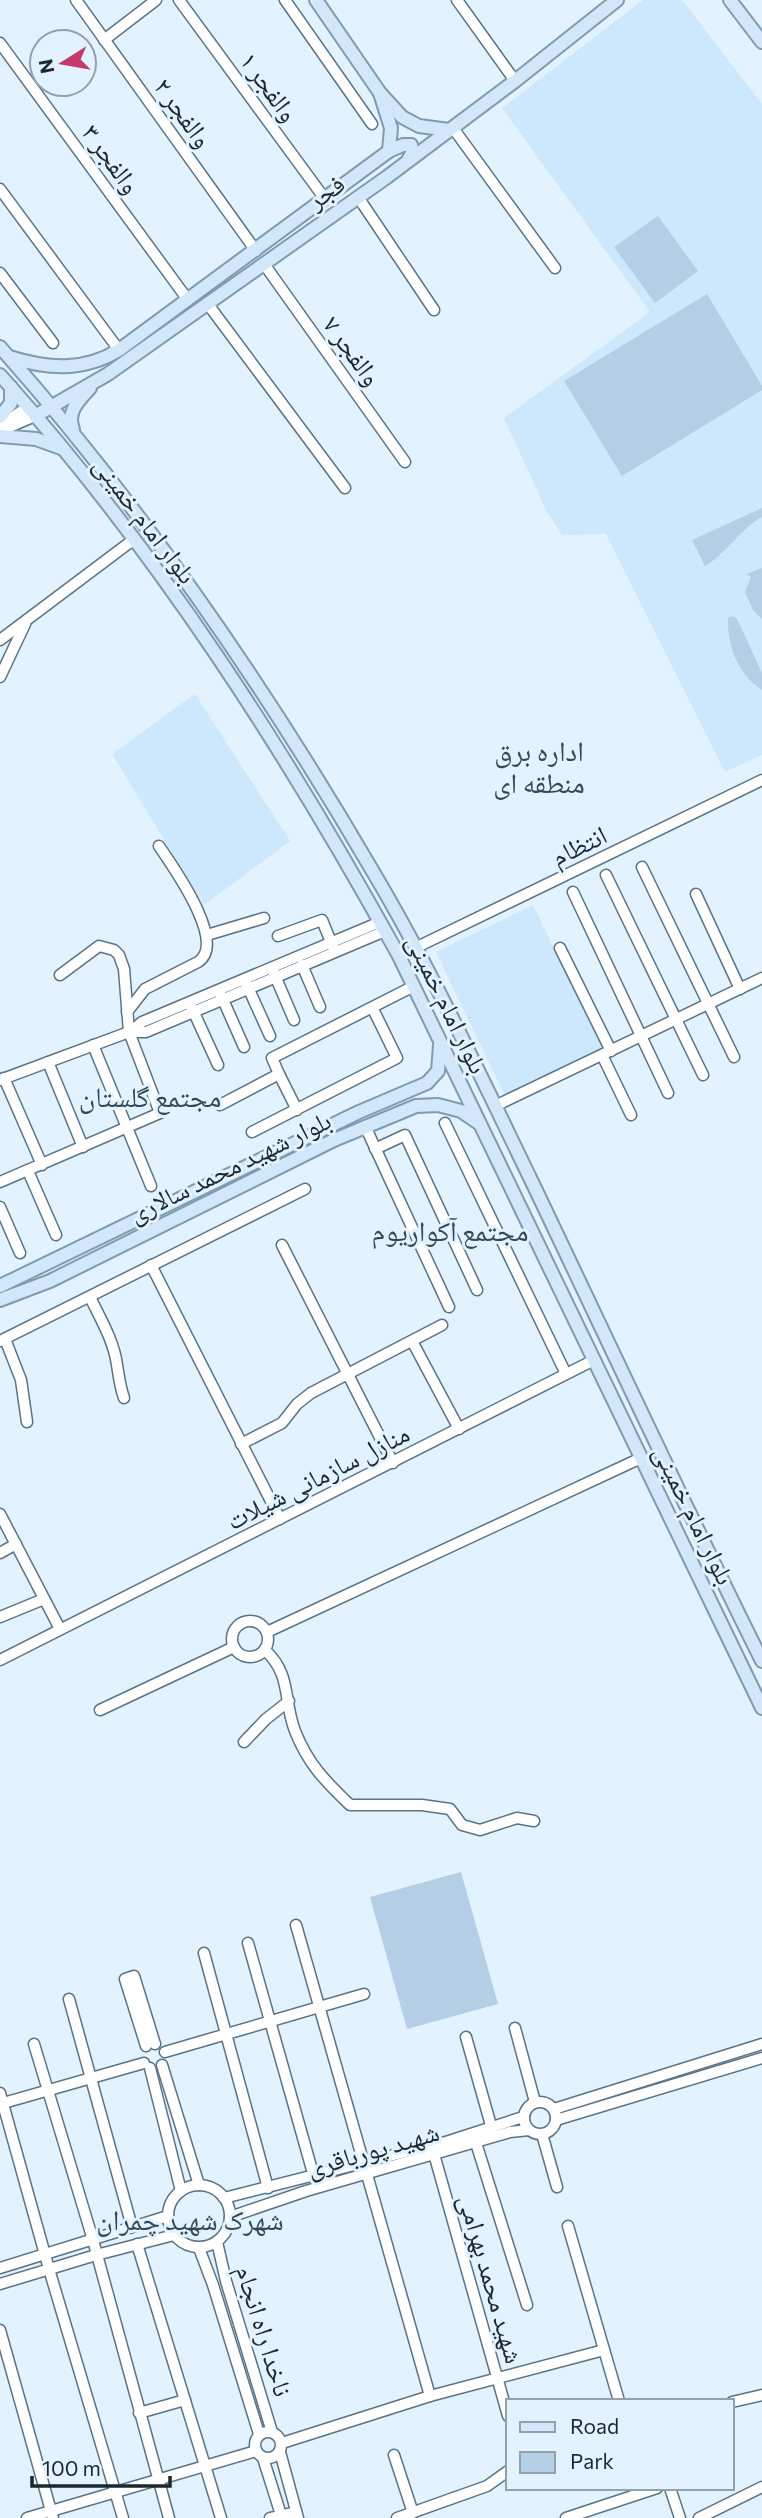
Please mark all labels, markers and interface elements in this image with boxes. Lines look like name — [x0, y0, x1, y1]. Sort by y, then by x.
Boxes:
north arrow — [28, 28, 98, 98]
street label: والفجر ۱ — [234, 45, 306, 128]
text: N — [33, 57, 58, 76]
street label: والفجر ۲ — [148, 71, 220, 154]
street label: والفجر ۳ — [76, 117, 148, 200]
street label: فجر — [300, 167, 350, 216]
street label: والفجر ۷ — [317, 309, 389, 392]
street label: بلوار امام خمینی — [85, 449, 204, 591]
district label: اداره برق منطقه ای — [493, 733, 585, 800]
street label: انتظام — [545, 818, 613, 875]
street label: بلوار امام خمینی — [398, 929, 495, 1080]
district label: مجتمع گلستان — [79, 1079, 221, 1115]
street label: بلوار شهید محمد سالاری — [123, 1103, 336, 1230]
district label: مجتمع آکواریوم — [371, 1213, 529, 1250]
street label: منازل سازمانی شیلات — [221, 1416, 415, 1537]
street label: بلوار امام خمینی — [645, 1440, 742, 1591]
street label: شهید پورباقری — [303, 2115, 443, 2184]
street label: شهید محمد بهرامی — [452, 2191, 531, 2367]
district label: شهرک شهید چمران — [96, 2202, 284, 2237]
street label: ناخدا راه انجام — [227, 2261, 300, 2401]
legend — [506, 2399, 734, 2490]
text: Road — [570, 2413, 619, 2438]
scale bar — [32, 2444, 170, 2488]
text: Park — [570, 2448, 614, 2473]
text: 100 m — [42, 2455, 101, 2480]

